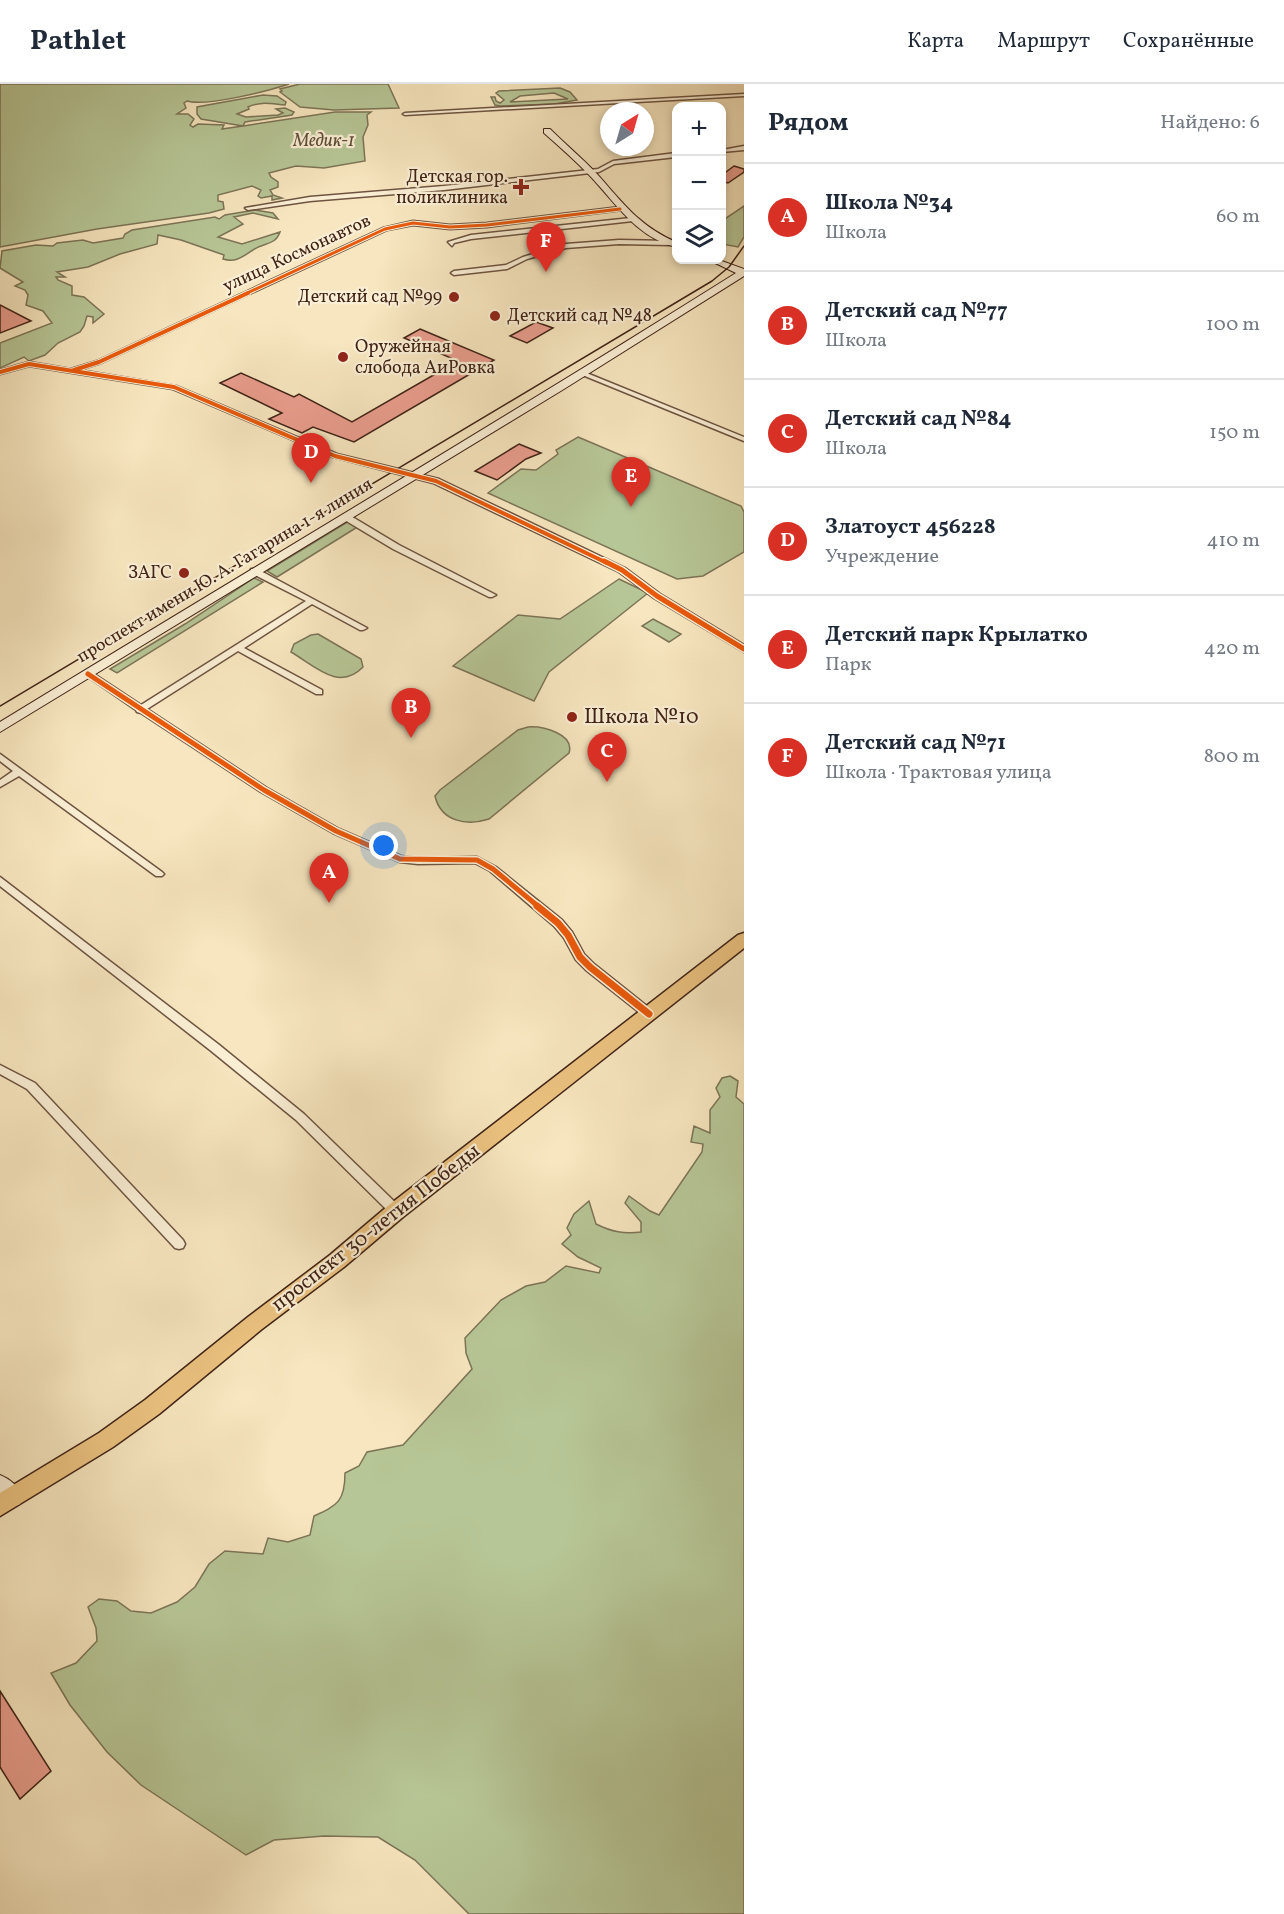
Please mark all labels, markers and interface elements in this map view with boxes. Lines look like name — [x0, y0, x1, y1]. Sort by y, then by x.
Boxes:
text: Pathlet — [30, 22, 126, 61]
text: Карта — [907, 27, 964, 56]
text: Маршрут — [997, 27, 1090, 56]
text: Сохранённые — [1123, 27, 1254, 56]
north arrow — [600, 102, 654, 156]
map controls — [672, 102, 726, 264]
button: + — [672, 102, 726, 156]
text: Рядом — [768, 105, 848, 141]
text: Найдено: 6 — [1160, 109, 1260, 137]
park label: Медик-1 — [292, 129, 355, 154]
button: − — [672, 156, 726, 210]
place label: Детская гор. поликлиника — [396, 165, 508, 211]
marker: Детская гор. поликлиника — [512, 178, 530, 196]
text: Школа №34 — [825, 188, 953, 219]
text: A — [780, 203, 795, 231]
text: 60 m — [1216, 203, 1260, 231]
street label: улица Космонавтов — [219, 209, 375, 299]
button: layers — [672, 210, 726, 264]
text: Школа — [825, 219, 887, 247]
pin: F — [526, 222, 566, 272]
place label: Детский сад №99 — [298, 285, 442, 310]
marker: Детский сад №99 — [447, 290, 461, 304]
text: Детский сад №77 — [825, 296, 1008, 327]
place label: Детский сад №48 — [507, 304, 652, 329]
marker: Детский сад №48 — [488, 309, 502, 323]
text: B — [781, 311, 794, 339]
text: 100 m — [1206, 311, 1260, 339]
text: Школа — [825, 327, 887, 355]
place label: Оружейная слобода АиРовка — [355, 335, 495, 381]
marker: Оружейная слобода АиРовка — [336, 350, 350, 364]
text: Детский сад №84 — [825, 404, 1012, 435]
text: C — [781, 419, 794, 447]
text: 150 m — [1209, 419, 1260, 447]
pin: D — [292, 434, 330, 483]
text: Школа — [825, 435, 887, 463]
pin: E — [612, 458, 650, 507]
street label: проспект имени Ю. А. Гагарина 1-я линия — [72, 472, 378, 670]
text: Златоуст 456228 — [825, 512, 996, 543]
text: D — [780, 527, 795, 555]
text: 410 m — [1207, 527, 1260, 555]
text: Учреждение — [825, 543, 939, 571]
place label: ЗАГС — [128, 561, 172, 586]
marker: ЗАГС — [177, 566, 191, 580]
text: Детский парк Крылатко — [825, 620, 1088, 651]
text: E — [781, 635, 794, 663]
text: 420 m — [1204, 635, 1260, 663]
text: Парк — [825, 651, 871, 679]
pin: B — [392, 688, 430, 738]
place label: Школа №10 — [584, 703, 699, 732]
marker: Школа №10 — [565, 710, 579, 724]
text: Детский сад №71 — [825, 728, 1006, 759]
pin: C — [588, 732, 626, 782]
text: F — [782, 743, 793, 771]
text: 800 m — [1204, 743, 1260, 771]
text: Школа · Трактовая улица — [825, 759, 1052, 787]
your location — [369, 831, 398, 860]
pin: A — [310, 854, 348, 903]
street label: проспект 30-летия Победы — [265, 1137, 487, 1319]

